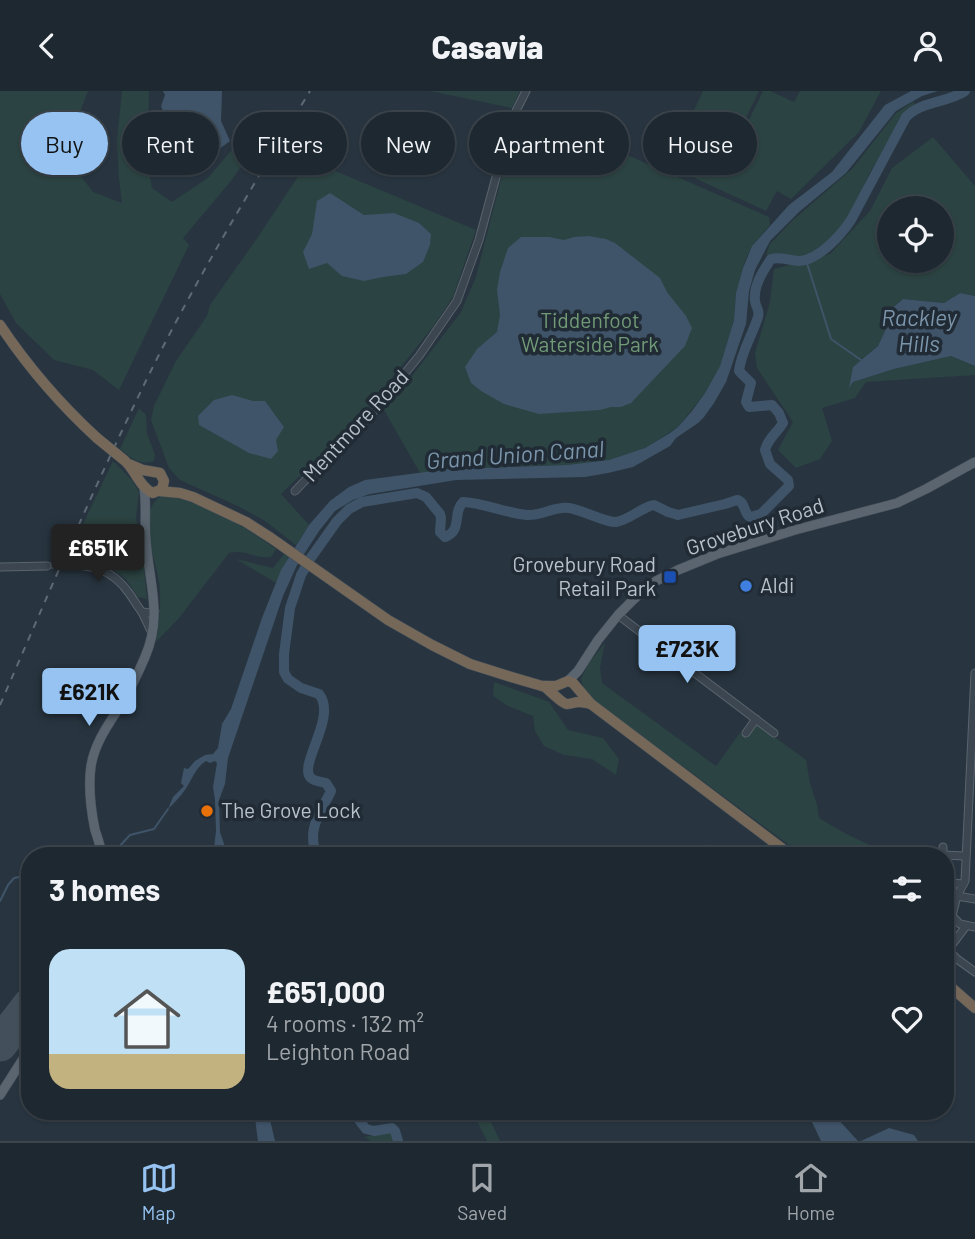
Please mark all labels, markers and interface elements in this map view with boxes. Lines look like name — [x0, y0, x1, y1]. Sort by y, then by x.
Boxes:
icon: back — [28, 27, 66, 65]
text: Casavia — [432, 27, 543, 65]
icon: person — [909, 27, 947, 65]
chip: Buy — [21, 112, 108, 175]
chip: Rent — [122, 112, 219, 175]
chip: Filters — [233, 112, 347, 175]
chip: New — [361, 112, 455, 175]
chip: Apartment — [469, 112, 629, 175]
chip: House — [643, 112, 757, 175]
map controls — [877, 196, 954, 273]
button: locate — [877, 196, 954, 273]
water label: Rackley Hills — [881, 303, 958, 357]
park label: Tiddenfoot Waterside Park — [521, 307, 659, 356]
street label: Mentmore Road — [297, 364, 413, 486]
water label: Grand Union Canal — [425, 434, 605, 474]
street label: Grovebury Road — [682, 492, 827, 560]
pin: £651K — [49, 525, 147, 584]
text: £651K — [67, 533, 129, 561]
place label: Grovebury Road Retail Park — [512, 551, 656, 600]
marker: Grovebury Road Retail Park — [662, 569, 678, 585]
place label: Aldi — [760, 572, 794, 597]
marker: Aldi — [738, 578, 754, 594]
pin: £723K — [638, 625, 736, 685]
text: £723K — [655, 634, 719, 662]
pin: £621K — [40, 669, 138, 728]
text: £621K — [58, 677, 120, 705]
place label: The Grove Lock — [221, 797, 361, 822]
marker: The Grove Lock — [199, 803, 215, 819]
icon: filters — [888, 870, 926, 908]
text: 3 homes — [49, 871, 160, 907]
text: £651,000 — [266, 973, 385, 1009]
icon: home — [105, 977, 189, 1061]
icon: heart — [888, 1000, 926, 1038]
text: 4 rooms · 132 m² — [266, 1009, 424, 1037]
text: Leighton Road — [266, 1037, 410, 1065]
tab: Map — [140, 1159, 178, 1224]
tab: Saved — [457, 1159, 507, 1224]
tab: Home — [787, 1159, 835, 1224]

